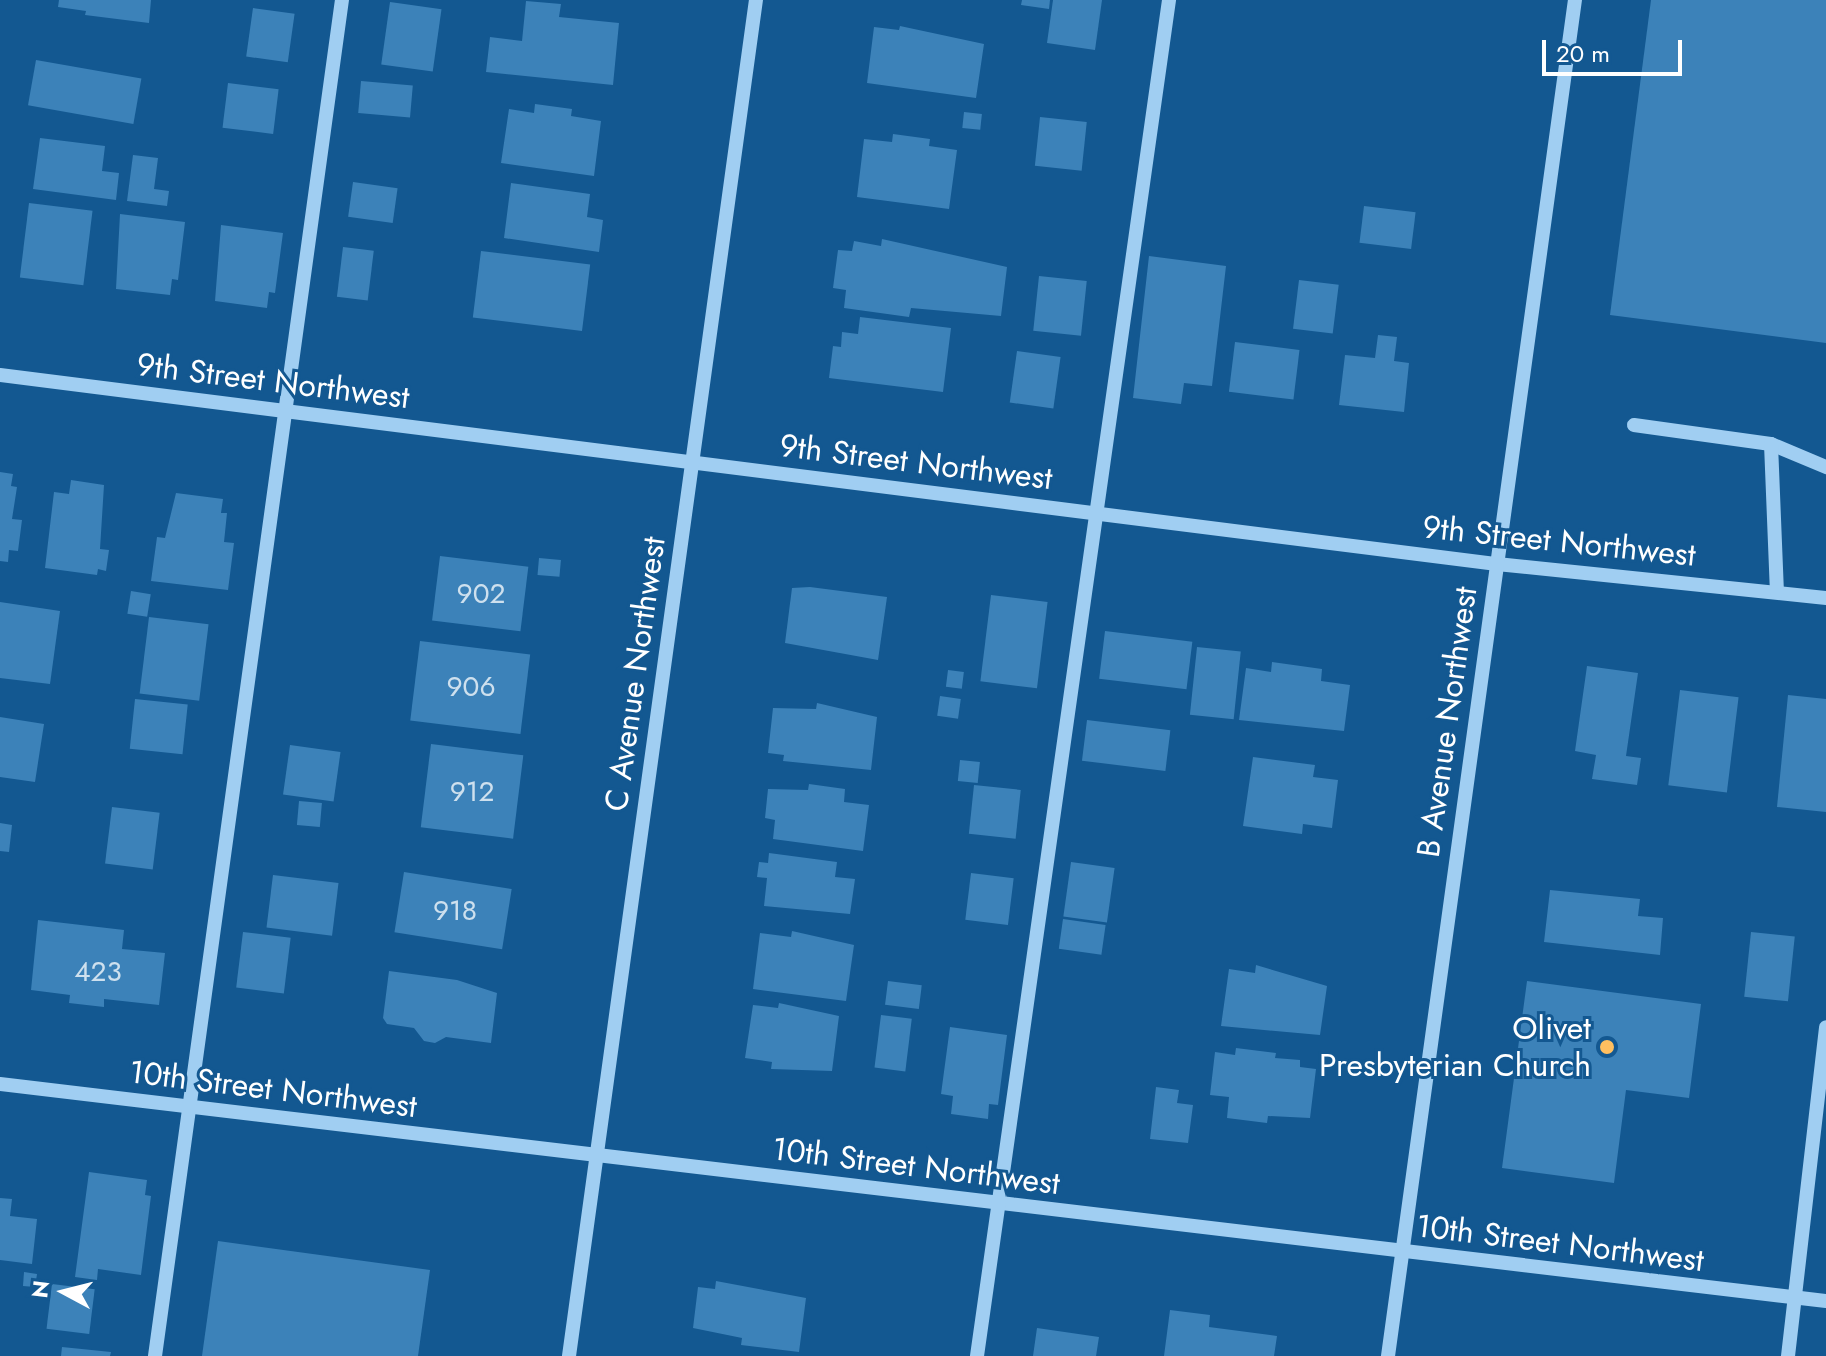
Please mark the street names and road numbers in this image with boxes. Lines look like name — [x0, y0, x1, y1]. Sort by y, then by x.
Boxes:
street label: 9th Street Northwest — [134, 345, 412, 417]
street label: 9th Street Northwest — [777, 426, 1055, 498]
street label: 9th Street Northwest — [1421, 508, 1697, 574]
street label: C Avenue Northwest — [597, 534, 673, 814]
street label: B Avenue Northwest — [1409, 584, 1485, 860]
street label: 10th Street Northwest — [127, 1052, 419, 1126]
street label: 10th Street Northwest — [770, 1129, 1062, 1203]
street label: 10th Street Northwest — [1414, 1206, 1706, 1280]

